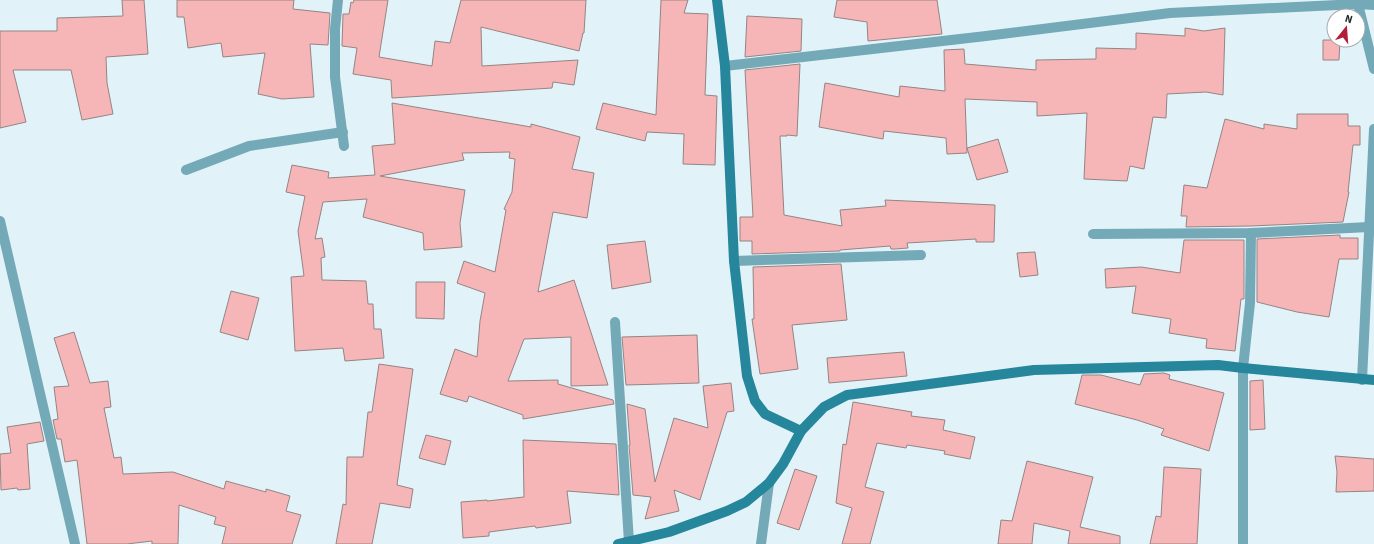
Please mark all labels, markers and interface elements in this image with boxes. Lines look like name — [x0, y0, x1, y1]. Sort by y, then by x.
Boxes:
north arrow — [1326, 8, 1366, 48]
text: N — [1343, 11, 1354, 27]

